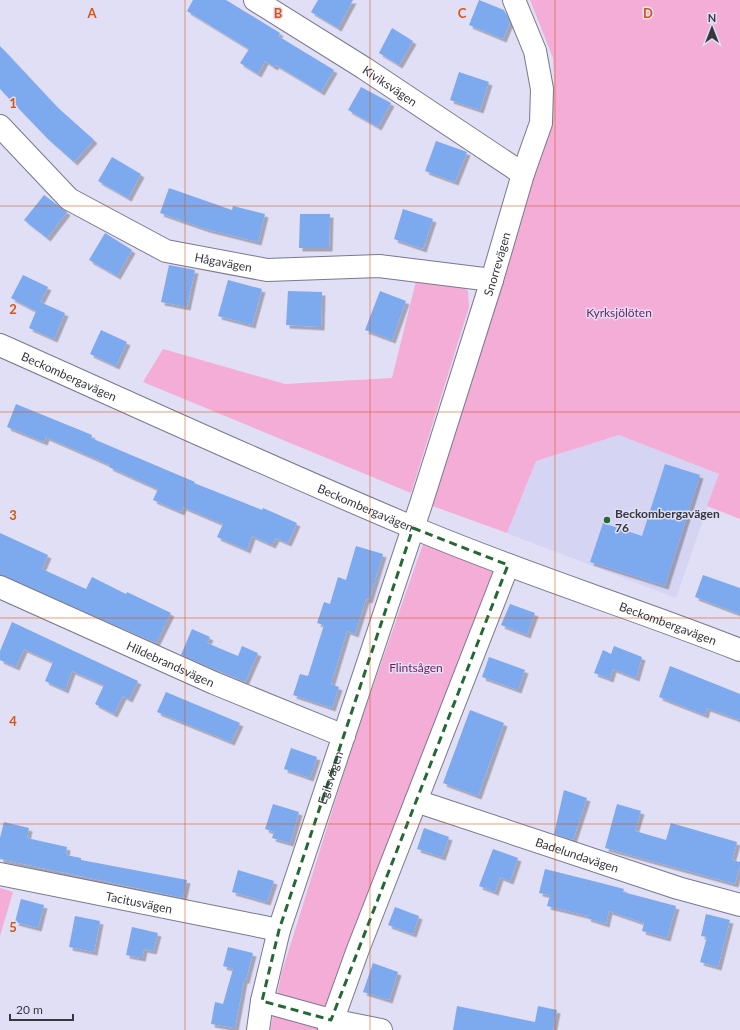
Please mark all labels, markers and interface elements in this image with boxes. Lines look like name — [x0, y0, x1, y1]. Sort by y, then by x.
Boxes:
text: A — [86, 5, 97, 21]
text: B — [274, 5, 283, 21]
text: C — [458, 5, 467, 21]
text: D — [643, 5, 653, 21]
north arrow — [692, 8, 732, 48]
text: N — [708, 11, 716, 24]
street label: Kiviksvägen — [360, 62, 420, 109]
text: 1 — [9, 95, 17, 111]
street label: Snorrevägen — [480, 230, 513, 298]
street label: Hågavägen — [193, 249, 254, 275]
text: 2 — [9, 301, 17, 317]
park label: Kyrksjölöten — [586, 305, 652, 320]
street label: Beckombergavägen — [19, 348, 119, 404]
street label: Beckombergavägen — [315, 480, 416, 534]
place label: Beckombergavägen 76 — [615, 506, 720, 535]
text: 3 — [9, 507, 17, 523]
marker: Beckombergavägen 76 — [602, 515, 612, 525]
street label: Beckombergavägen — [617, 598, 719, 648]
street label: Hildebrandsvägen — [124, 637, 217, 690]
park label: Flintsågen — [389, 660, 443, 675]
text: 4 — [9, 713, 17, 729]
street label: Egilsvägen — [314, 749, 346, 806]
street label: Badelundavägen — [534, 834, 621, 875]
street label: Tacitusvägen — [105, 888, 174, 916]
text: 5 — [9, 919, 17, 935]
scale bar — [10, 996, 73, 1022]
text: 20 m — [16, 1002, 43, 1017]

